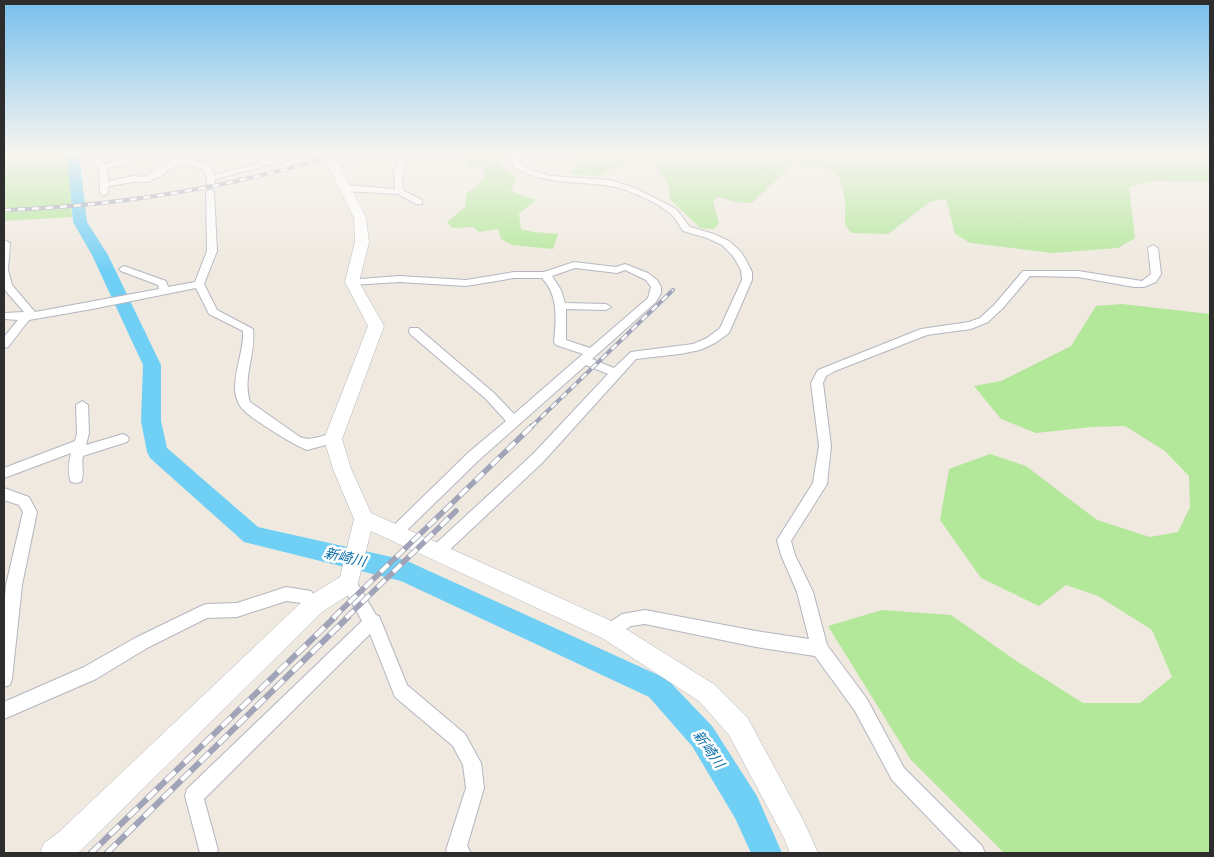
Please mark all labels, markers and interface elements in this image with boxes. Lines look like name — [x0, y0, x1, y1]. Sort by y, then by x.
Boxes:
water label: 新崎川 — [323, 544, 369, 570]
water label: 新崎川 — [690, 727, 729, 772]

